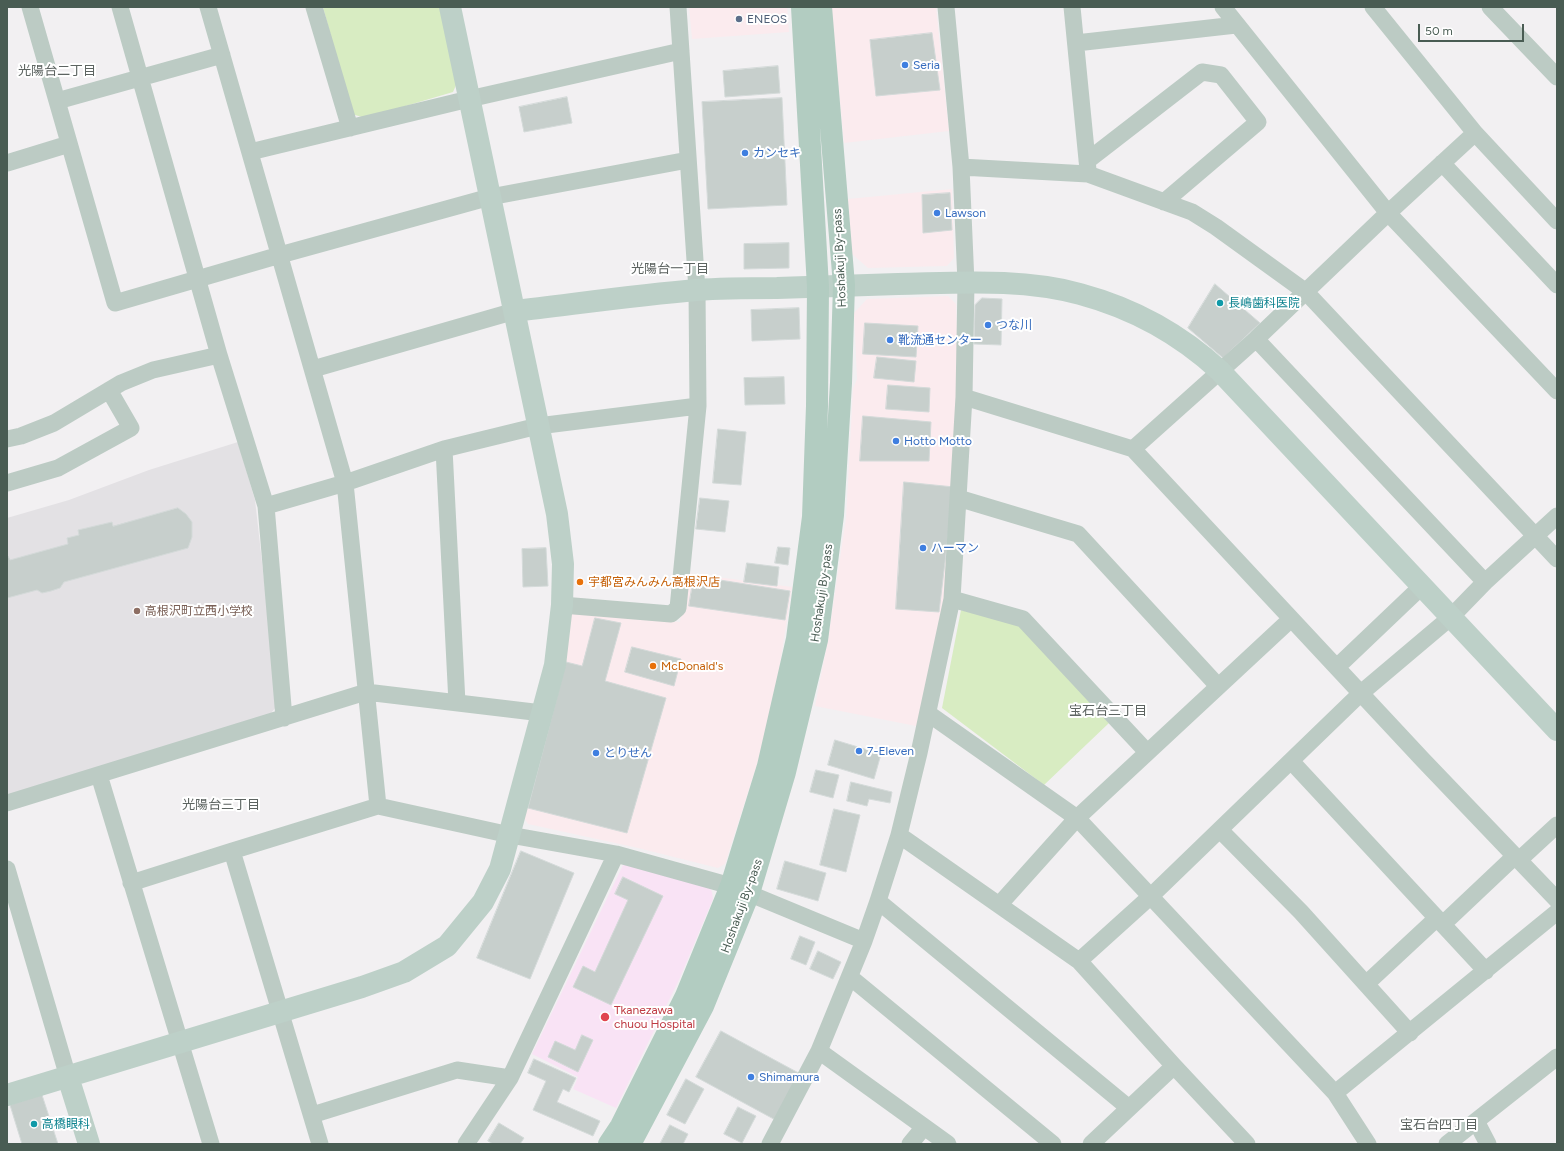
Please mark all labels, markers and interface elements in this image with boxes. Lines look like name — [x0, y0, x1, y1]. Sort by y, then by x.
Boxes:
place label: ENEOS — [747, 12, 787, 26]
marker: ENEOS — [734, 14, 744, 24]
scale bar — [1420, 16, 1526, 42]
text: 50 m — [1425, 24, 1453, 38]
place label: Seria — [913, 58, 940, 72]
marker: Seria — [900, 60, 910, 70]
district label: 光陽台二丁目 — [18, 63, 96, 79]
place label: カンセキ — [753, 146, 801, 160]
marker: カンセキ — [740, 148, 750, 158]
place label: Lawson — [945, 206, 986, 220]
street label: Hoshakuji By-pass — [830, 208, 850, 308]
marker: Lawson — [932, 208, 942, 218]
district label: 光陽台一丁目 — [631, 261, 709, 277]
place label: 長嶋歯科医院 — [1228, 296, 1300, 310]
marker: 長嶋歯科医院 — [1215, 298, 1225, 308]
place label: つな川 — [996, 318, 1032, 332]
marker: つな川 — [983, 320, 993, 330]
place label: 靴流通センター — [898, 333, 982, 347]
marker: 靴流通センター — [885, 335, 895, 345]
place label: Hotto Motto — [904, 434, 972, 448]
marker: Hotto Motto — [891, 436, 901, 446]
place label: ハーマン — [931, 541, 979, 555]
street label: Hoshakuji By-pass — [808, 543, 836, 643]
marker: ハーマン — [918, 543, 928, 553]
place label: 宇都宮みんみん高根沢店 — [588, 575, 720, 589]
marker: 宇都宮みんみん高根沢店 — [575, 577, 585, 587]
place label: 高根沢町立西小学校 — [145, 604, 253, 618]
marker: 高根沢町立西小学校 — [132, 606, 142, 616]
place label: McDonald's — [661, 659, 723, 673]
marker: McDonald's — [648, 661, 658, 671]
district label: 宝石台三丁目 — [1069, 703, 1147, 719]
place label: 7-Eleven — [867, 744, 914, 758]
place label: とりせん — [604, 746, 652, 760]
marker: 7-Eleven — [854, 746, 864, 756]
marker: とりせん — [591, 748, 601, 758]
district label: 光陽台三丁目 — [182, 797, 260, 813]
street label: Hoshakuji By-pass — [718, 857, 766, 955]
place label: Tkanezawa chuou Hospital — [614, 1003, 695, 1031]
marker: Tkanezawa chuou Hospital — [599, 1011, 611, 1023]
place label: Shimamura — [759, 1070, 819, 1084]
marker: Shimamura — [746, 1072, 756, 1082]
place label: 高橋眼科 — [42, 1117, 90, 1131]
district label: 宝石台四丁目 — [1400, 1117, 1478, 1133]
marker: 高橋眼科 — [29, 1119, 39, 1129]

